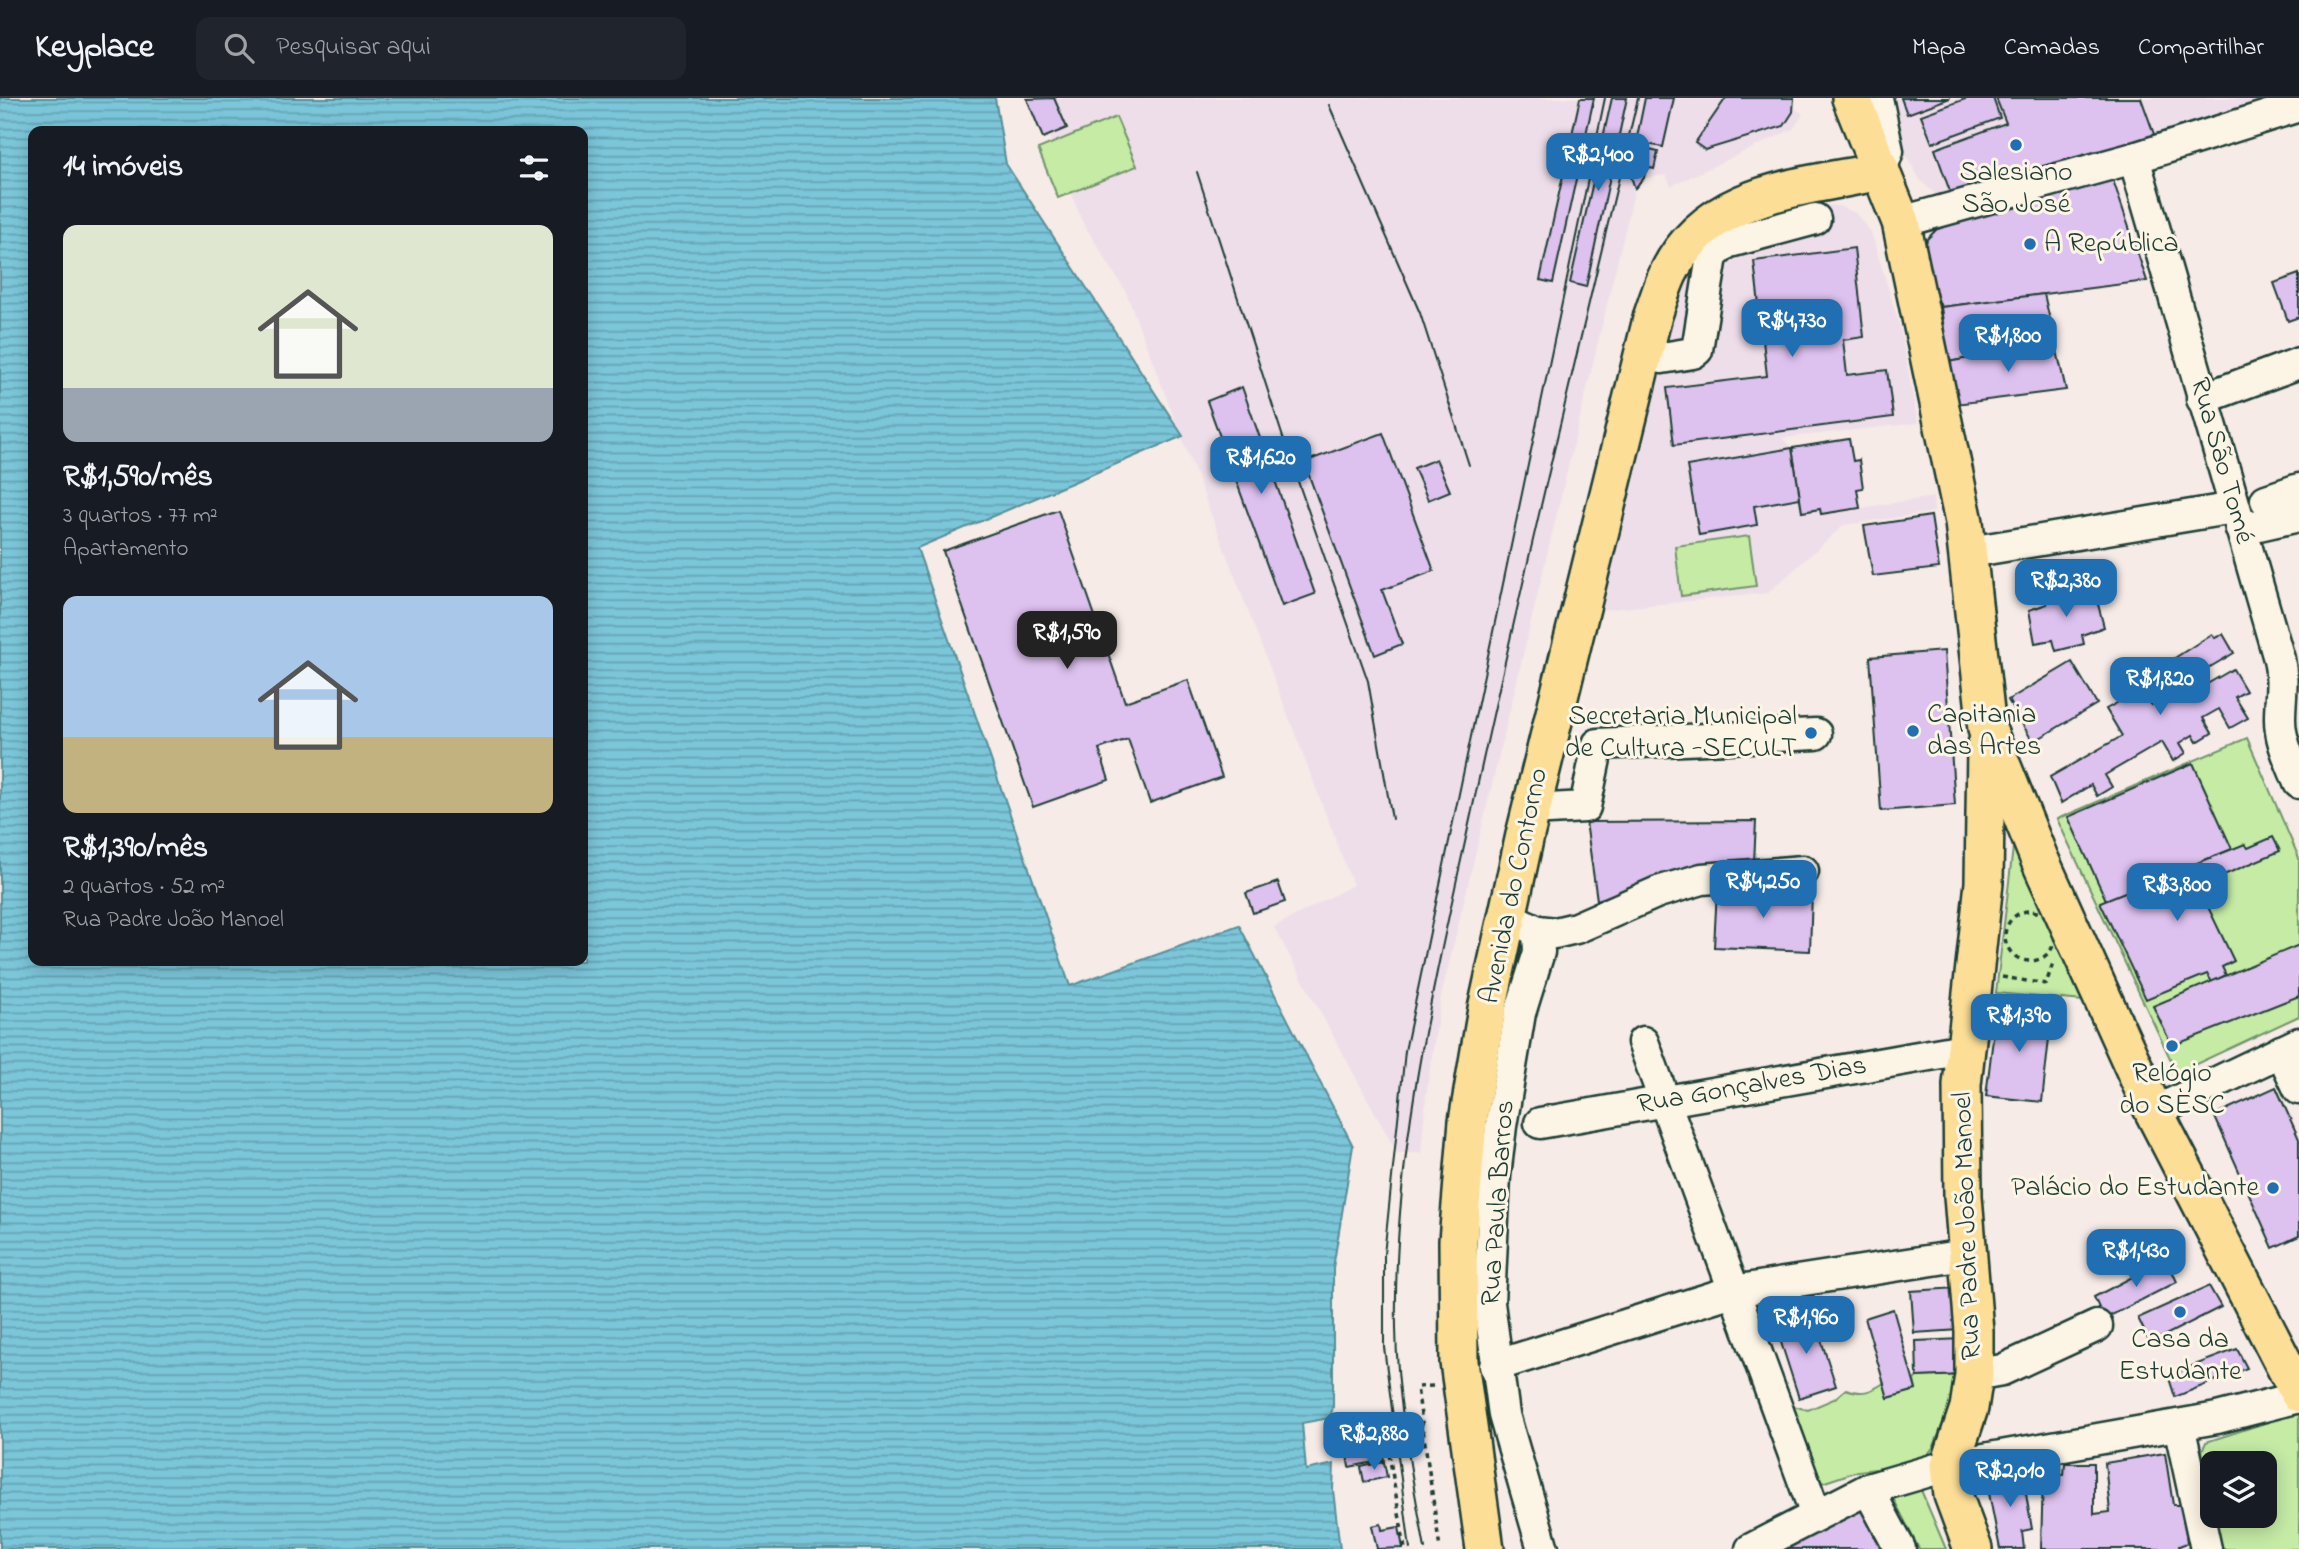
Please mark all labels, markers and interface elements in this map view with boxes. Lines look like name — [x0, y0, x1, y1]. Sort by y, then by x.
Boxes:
search box — [196, 17, 686, 80]
text: Keyplace — [35, 24, 154, 72]
icon: search — [220, 29, 258, 67]
text: Pesquisar aqui — [276, 29, 431, 67]
text: Mapa — [1912, 31, 1966, 66]
text: Camadas — [2004, 31, 2100, 66]
text: Compartilhar — [2138, 31, 2264, 66]
pin: R$2,400 — [1533, 134, 1663, 193]
marker: Salesiano São José — [2008, 137, 2024, 153]
text: R$2,400 — [1562, 139, 1634, 172]
text: 14 imóveis — [63, 146, 183, 190]
icon: filters — [515, 149, 553, 187]
place label: Salesiano São José — [1959, 153, 2073, 226]
place label: A República — [2044, 224, 2179, 265]
marker: A República — [2022, 236, 2038, 252]
icon: home — [245, 271, 371, 397]
pin: R$4,730 — [1727, 300, 1857, 359]
text: R$4,730 — [1758, 305, 1826, 338]
pin: R$1,800 — [1943, 314, 2073, 374]
text: R$1,800 — [1975, 320, 2041, 353]
street label: Rua São Tomé — [2178, 373, 2264, 549]
pin: R$1,620 — [1196, 436, 1326, 496]
text: R$1,620 — [1226, 442, 1296, 475]
text: R$1,590/mês — [63, 456, 213, 500]
text: 3 quartos · 77 m² — [63, 500, 218, 533]
text: Apartamento — [63, 533, 189, 566]
pin: R$2,380 — [2001, 560, 2131, 619]
text: R$2,380 — [2031, 565, 2101, 598]
pin: R$1,590 — [1002, 612, 1132, 671]
text: R$1,590 — [1033, 617, 1101, 650]
icon: home — [245, 642, 371, 768]
pin: R$1,820 — [2095, 658, 2225, 717]
text: R$1,820 — [2126, 663, 2194, 696]
place label: Capitania das Artes — [1927, 695, 2041, 768]
place label: Secretaria Municipal de Cultura -SECULT — [1565, 697, 1797, 770]
marker: Capitania das Artes — [1905, 723, 1921, 739]
marker: Secretaria Municipal de Cultura -SECULT — [1803, 725, 1819, 741]
street label: Avenida do Contorno — [1470, 764, 1560, 1008]
text: R$1,390/mês — [63, 827, 208, 871]
pin: R$4,250 — [1698, 860, 1828, 920]
pin: R$3,800 — [2112, 864, 2242, 923]
text: R$4,250 — [1726, 866, 1800, 899]
text: R$3,800 — [2143, 869, 2211, 902]
text: 2 quartos · 52 m² — [63, 871, 225, 904]
text: Rua Padre João Manoel — [63, 904, 284, 937]
pin: R$1,390 — [1954, 995, 2084, 1054]
text: R$1,390 — [1987, 1000, 2051, 1033]
marker: Relógio do SESC — [2164, 1038, 2180, 1054]
street label: Rua Gonçalves Dias — [1634, 1046, 1870, 1126]
place label: Relógio do SESC — [2119, 1054, 2225, 1127]
street label: Rua Padre João Manoel — [1943, 1091, 1993, 1361]
street label: Rua Paula Barros — [1471, 1099, 1527, 1307]
place label: Palácio do Estudante — [2011, 1168, 2259, 1209]
marker: Palácio do Estudante — [2265, 1180, 2281, 1196]
pin: R$1,430 — [2071, 1230, 2201, 1289]
text: R$1,430 — [2103, 1235, 2169, 1268]
pin: R$1,960 — [1741, 1296, 1871, 1356]
text: R$1,960 — [1774, 1302, 1838, 1335]
marker: Casa da Estudante — [2172, 1304, 2188, 1320]
place label: Casa da Estudante — [2118, 1320, 2242, 1393]
pin: R$2,880 — [1309, 1412, 1439, 1472]
text: R$2,880 — [1339, 1418, 1409, 1451]
pin: R$2,010 — [1945, 1450, 2075, 1509]
map controls — [2200, 1451, 2277, 1528]
button: layers — [2200, 1451, 2277, 1528]
text: R$2,010 — [1975, 1455, 2045, 1488]

